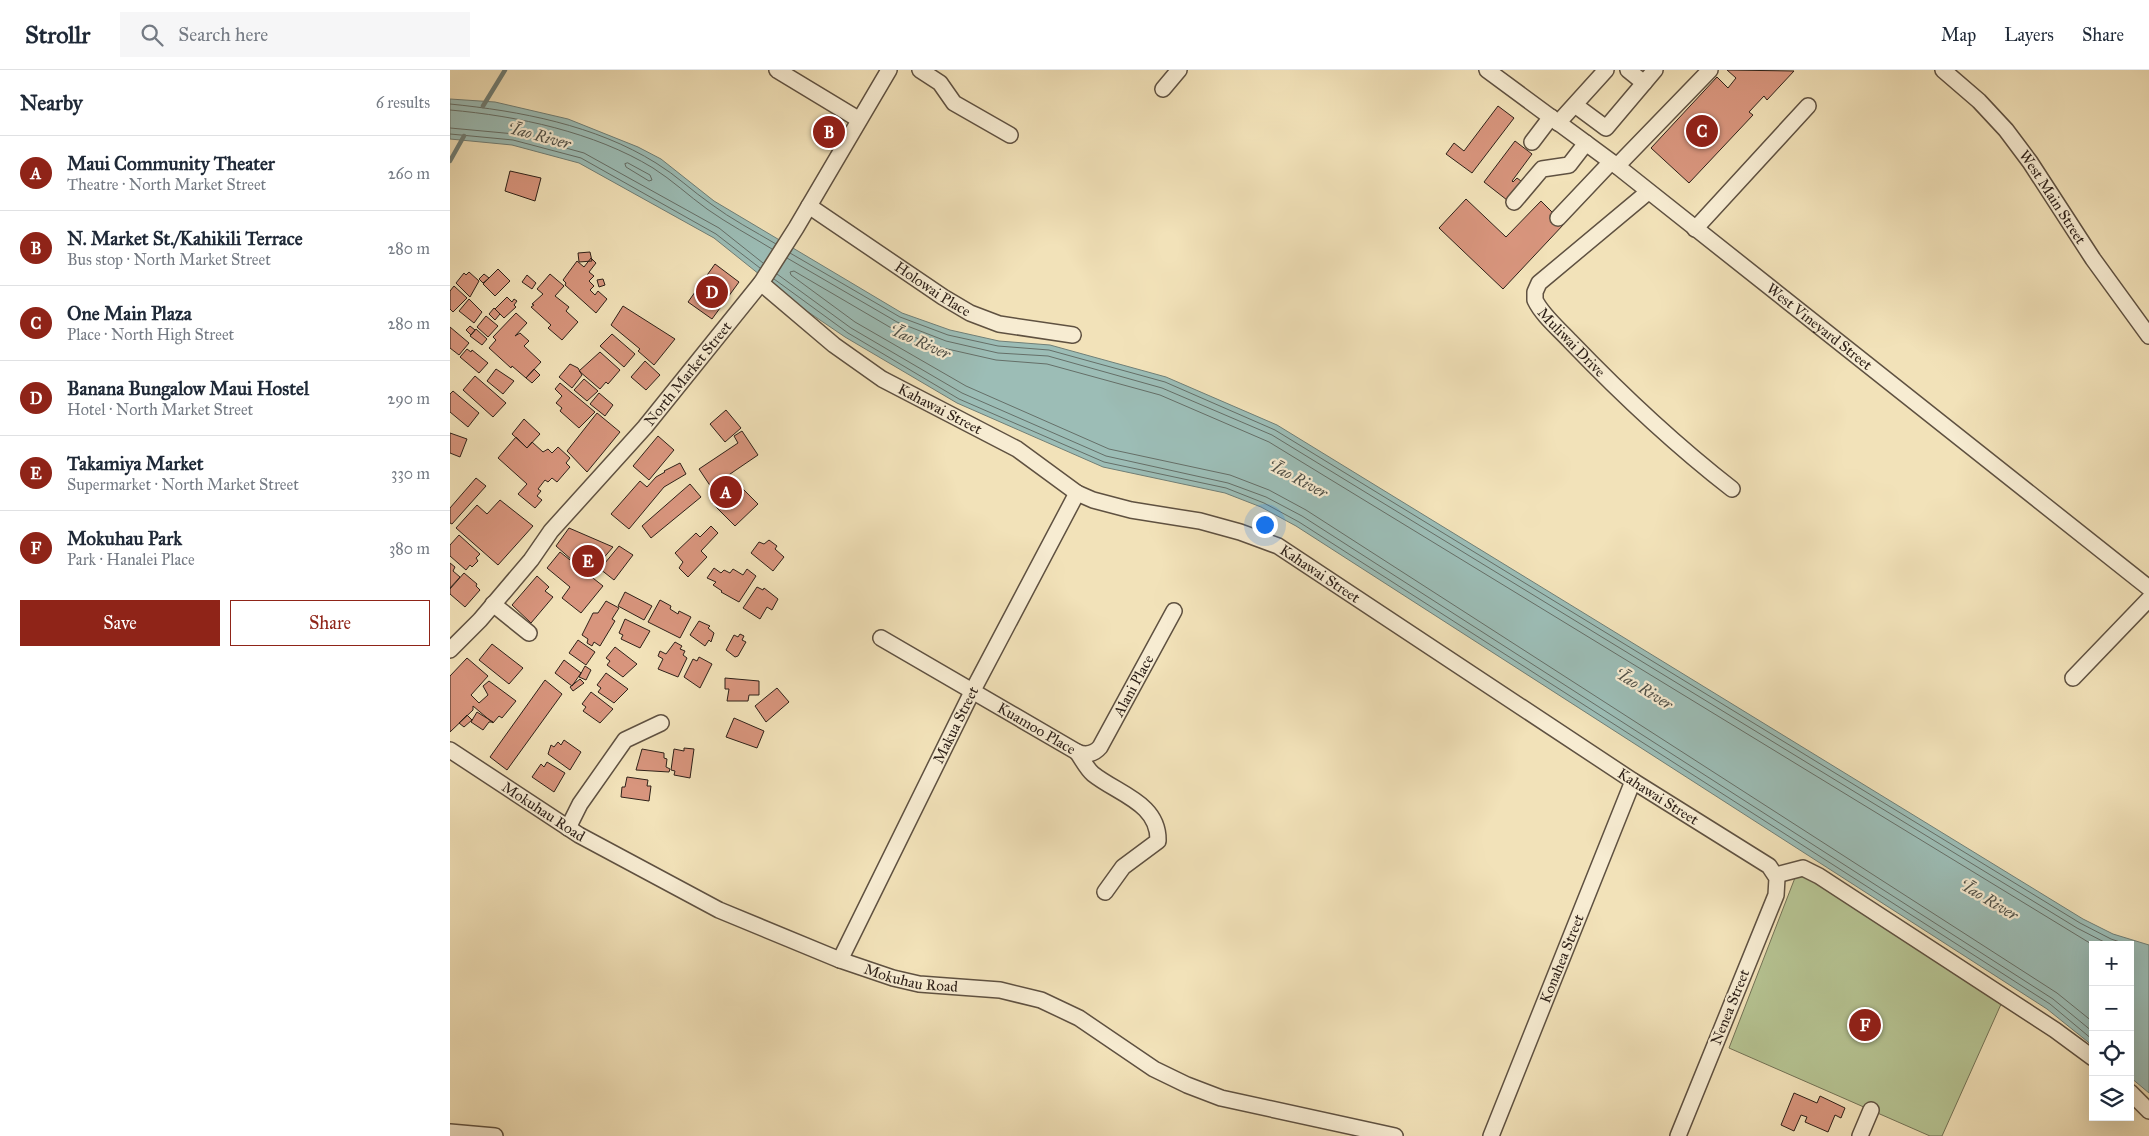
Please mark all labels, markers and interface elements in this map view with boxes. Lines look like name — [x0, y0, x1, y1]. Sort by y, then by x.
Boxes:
search box — [120, 12, 470, 57]
text: Strollr — [25, 20, 90, 50]
icon: search — [138, 21, 166, 49]
text: Search here — [178, 23, 268, 46]
text: Map — [1941, 24, 1976, 46]
text: Layers — [2004, 24, 2054, 46]
text: Share — [2082, 24, 2124, 46]
text: Nearby — [20, 90, 83, 116]
text: 6 results — [376, 93, 430, 112]
pin: C — [1686, 112, 1718, 150]
pin: B — [813, 113, 845, 151]
water label: ʻĪao River — [505, 118, 574, 153]
street label: West Main Street — [2015, 147, 2090, 248]
text: Maui Community Theater — [67, 152, 275, 175]
text: A — [31, 164, 41, 183]
text: 260 m — [388, 164, 430, 183]
text: Theatre · North Market Street — [67, 175, 266, 194]
text: N. Market St./Kahikili Terrace — [67, 227, 303, 250]
text: B — [31, 239, 41, 258]
text: 280 m — [387, 239, 430, 258]
text: Bus stop · North Market Street — [67, 250, 271, 269]
street label: Holowai Place — [891, 258, 974, 320]
pin: D — [696, 273, 728, 311]
street label: West Vineyard Street — [1763, 279, 1876, 374]
text: One Main Plaza — [67, 302, 192, 325]
street label: Muliwai Drive — [1534, 304, 1609, 381]
text: C — [31, 314, 41, 333]
text: 280 m — [387, 314, 430, 333]
street label: North Market Street — [640, 317, 736, 430]
water label: ʻĪao River — [886, 319, 955, 364]
text: Place · North High Street — [67, 325, 234, 344]
text: Banana Bungalow Maui Hostel — [67, 377, 309, 400]
street label: Kahawai Street — [895, 380, 986, 439]
text: D — [30, 389, 42, 408]
text: 290 m — [387, 389, 430, 408]
text: Hotel · North Market Street — [67, 400, 253, 419]
text: Takamiya Market — [67, 452, 203, 475]
water label: ʻĪao River — [1264, 455, 1332, 503]
text: E — [30, 464, 42, 483]
text: 330 m — [391, 464, 430, 483]
pin: A — [710, 473, 742, 511]
text: Supermarket · North Market Street — [67, 475, 299, 494]
your location — [1252, 512, 1278, 538]
text: Mokuhau Park — [67, 527, 182, 550]
text: F — [31, 539, 41, 558]
text: 380 m — [389, 539, 430, 558]
street label: Kahawai Street — [1276, 541, 1364, 607]
pin: E — [572, 542, 604, 580]
text: Park · Hanalei Place — [67, 550, 195, 569]
button: Save — [20, 600, 220, 646]
button: Share — [230, 600, 430, 646]
street label: Alani Place — [1109, 652, 1157, 720]
water label: ʻĪao River — [1611, 663, 1678, 714]
street label: Makua Street — [929, 683, 983, 766]
street label: Kuamoo Place — [994, 699, 1079, 758]
street label: Kahawai Street — [1614, 764, 1703, 829]
street label: Mokuhau Road — [499, 778, 588, 846]
water label: ʻĪao River — [1956, 874, 2023, 925]
street label: Konahea Street — [1536, 911, 1588, 1006]
map controls — [2089, 941, 2134, 1121]
button: + — [2089, 941, 2134, 986]
street label: Mokuhau Road — [862, 960, 959, 996]
street label: Nenea Street — [1707, 966, 1754, 1047]
button: − — [2089, 986, 2134, 1031]
pin: F — [1849, 1006, 1881, 1044]
button: locate — [2089, 1031, 2134, 1076]
button: layers — [2089, 1076, 2134, 1121]

